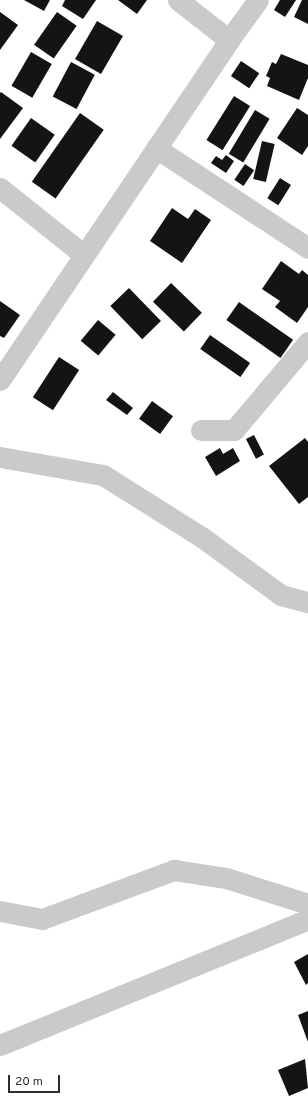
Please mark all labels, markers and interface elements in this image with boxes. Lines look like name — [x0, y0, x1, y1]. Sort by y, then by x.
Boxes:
scale bar — [10, 1067, 62, 1093]
text: 20 m — [15, 1074, 43, 1090]

